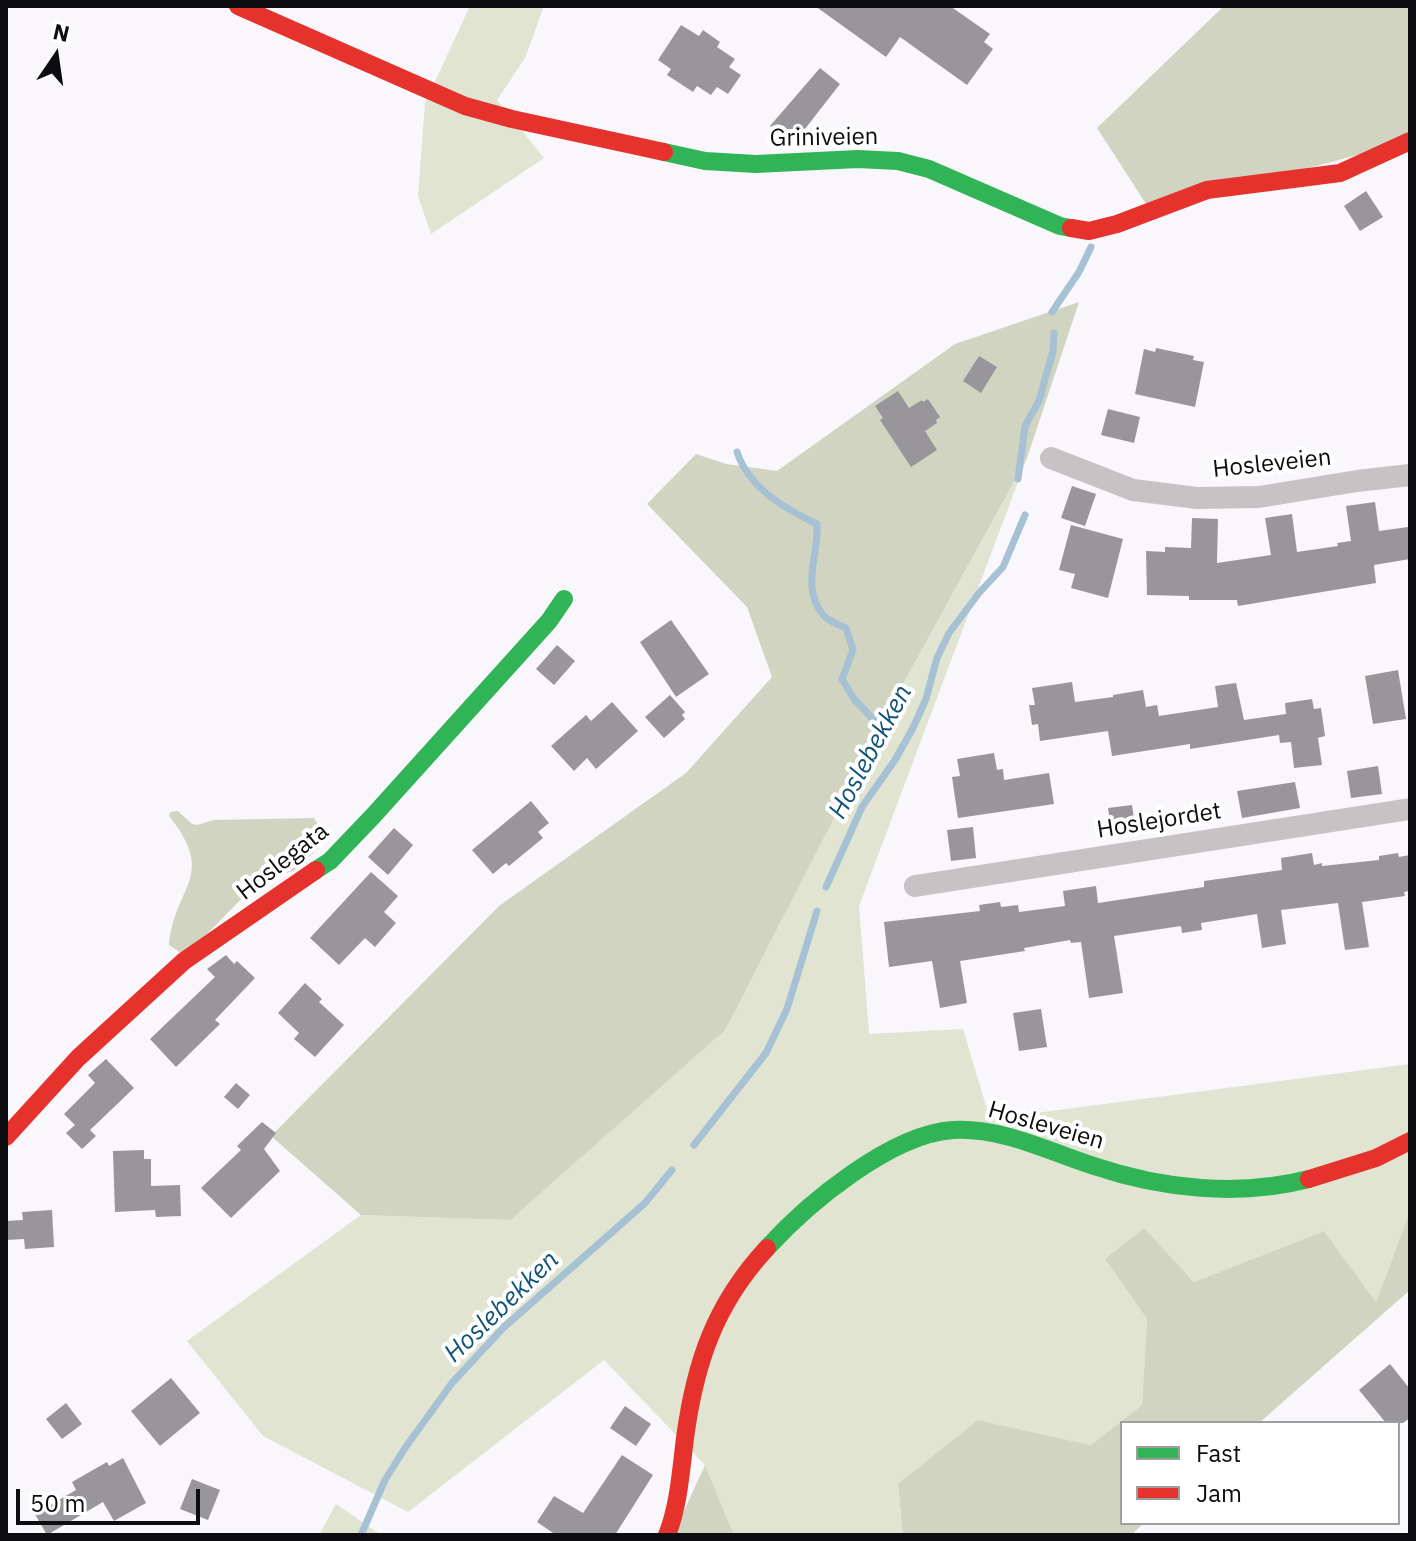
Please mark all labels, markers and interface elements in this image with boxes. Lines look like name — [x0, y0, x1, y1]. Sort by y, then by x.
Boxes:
north arrow — [16, 16, 96, 96]
text: N — [50, 16, 73, 48]
street label: Griniveien — [769, 123, 879, 153]
street label: Hosleveien — [1211, 443, 1333, 485]
water label: Hoslebekken — [823, 680, 919, 824]
street label: Hoslejordet — [1095, 797, 1223, 845]
street label: Hoslegata — [231, 817, 335, 907]
street label: Hosleveien — [985, 1096, 1107, 1156]
water label: Hoslebekken — [438, 1245, 566, 1369]
legend — [1120, 1421, 1400, 1525]
text: Fast — [1196, 1437, 1241, 1469]
scale bar — [20, 1473, 204, 1523]
text: Jam — [1196, 1477, 1242, 1509]
text: 50 m — [30, 1487, 85, 1519]

